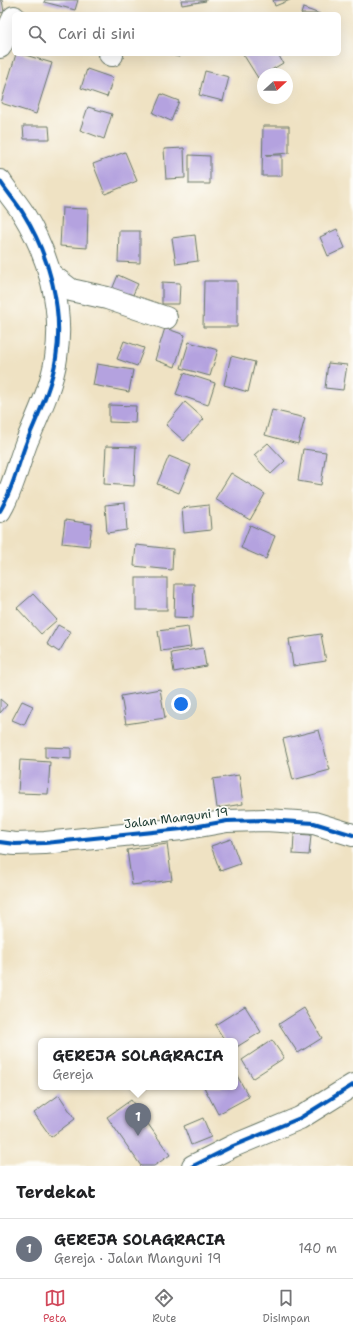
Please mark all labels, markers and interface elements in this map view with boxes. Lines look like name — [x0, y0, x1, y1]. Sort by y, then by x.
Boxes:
search box — [12, 12, 341, 56]
icon: search — [26, 23, 48, 45]
text: Cari di sini — [58, 24, 135, 44]
north arrow — [257, 68, 293, 104]
your location — [171, 694, 191, 714]
street label: Jalan Manguni 19 — [123, 804, 229, 832]
popup — [38, 1038, 238, 1090]
text: GEREJA SOLAGRACIA — [52, 1046, 224, 1066]
text: Gereja — [52, 1066, 93, 1083]
pin: 1 — [125, 1103, 151, 1136]
text: Terdekat — [16, 1181, 96, 1203]
text: GEREJA SOLAGRACIA — [54, 1230, 225, 1250]
text: 1 — [26, 1240, 32, 1257]
text: 140 m — [298, 1240, 337, 1257]
text: Gereja · Jalan Manguni 19 — [54, 1250, 221, 1267]
tab: Peta — [43, 1287, 66, 1326]
tab: Rute — [152, 1287, 177, 1326]
tab: Disimpan — [262, 1287, 310, 1326]

